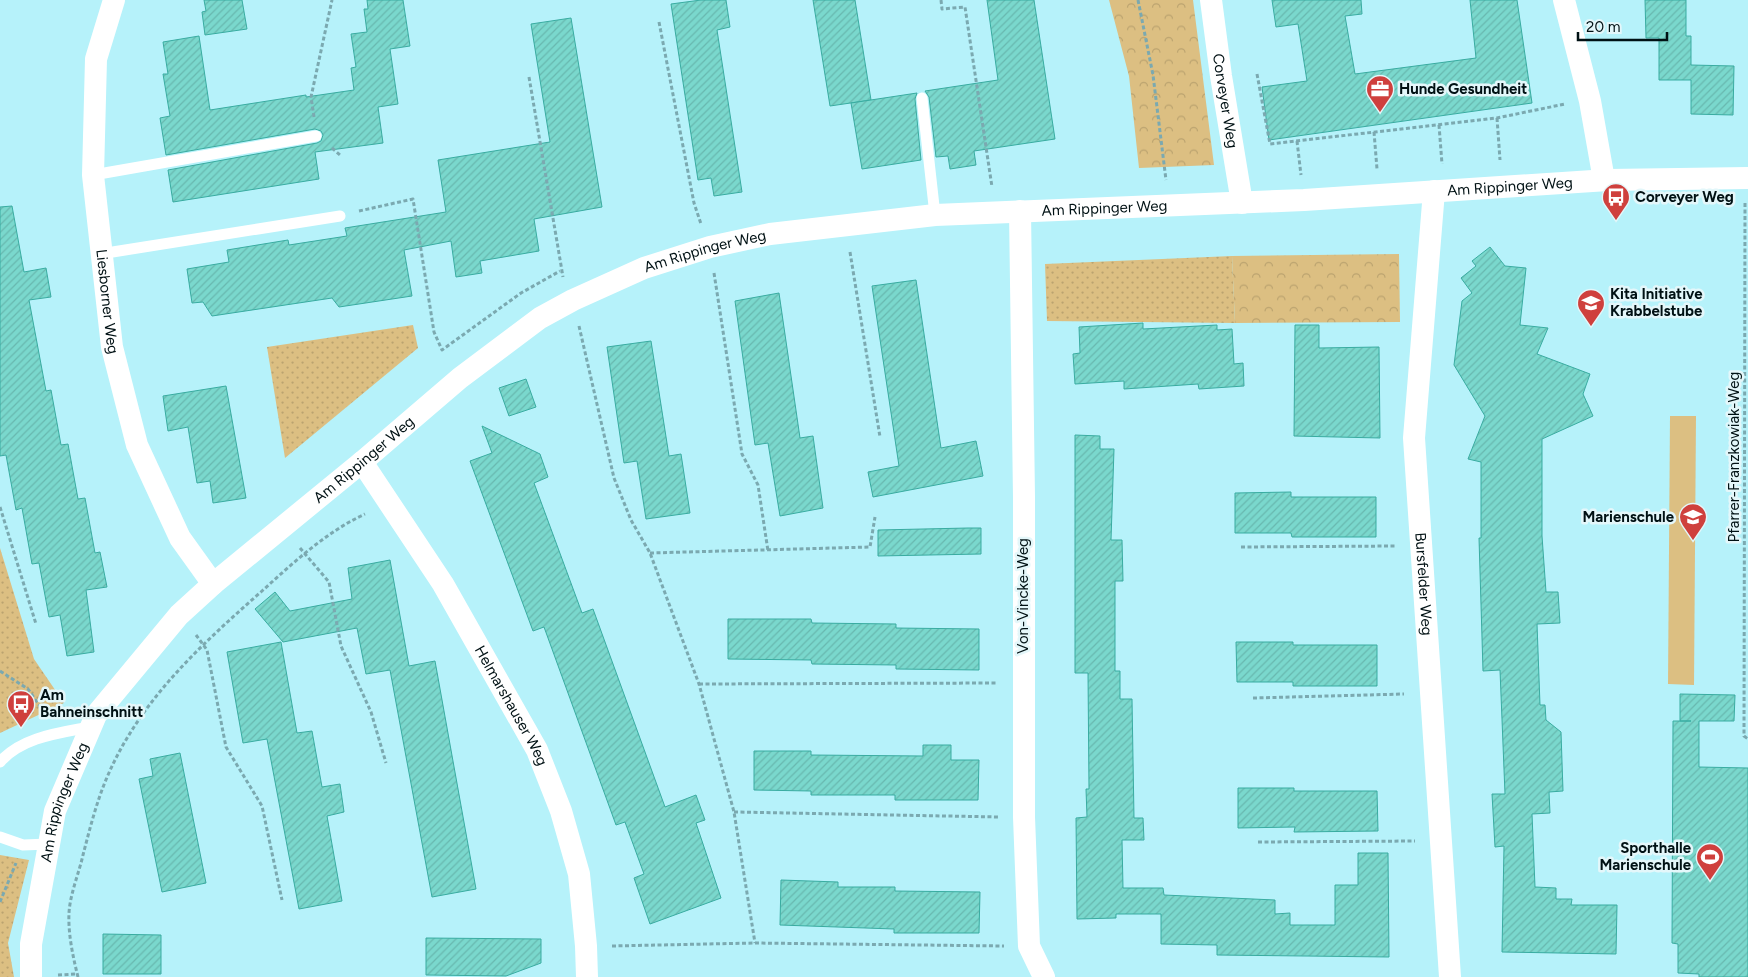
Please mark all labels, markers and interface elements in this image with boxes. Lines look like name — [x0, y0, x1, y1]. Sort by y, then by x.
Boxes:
scale bar — [1578, 10, 1667, 42]
text: 20 m — [1586, 18, 1620, 36]
street label: Corveyer Weg — [1209, 52, 1242, 150]
office icon: Hunde Gesundheit — [1365, 74, 1395, 113]
place label: Hunde Gesundheit — [1399, 80, 1527, 98]
street label: Am Rippinger Weg — [1447, 173, 1573, 200]
bus stop icon: Corveyer Weg — [1601, 182, 1631, 221]
place label: Corveyer Weg — [1635, 188, 1734, 206]
street label: Am Rippinger Weg — [1041, 197, 1168, 220]
street label: Am Rippinger Weg — [642, 226, 768, 276]
street label: Liesborner Weg — [92, 248, 122, 356]
place label: Kita Initiative Krabbelstube — [1610, 285, 1703, 320]
school or university icon: Kita Initiative Krabbelstube — [1576, 288, 1606, 327]
street label: Pfarrer-Franzkowiak-Weg — [1725, 372, 1743, 542]
street label: Am Rippinger Weg — [310, 412, 418, 507]
school or university icon: Marienschule — [1678, 502, 1708, 541]
place label: Marienschule — [1582, 508, 1675, 526]
street label: Bursfelder Weg — [1411, 532, 1436, 636]
street label: Von-Vincke-Weg — [1014, 538, 1032, 654]
street label: Helmarshauser Weg — [471, 642, 551, 768]
place label: Am Bahneinschnitt — [40, 686, 143, 721]
bus stop icon: Am Bahneinschnitt — [6, 689, 36, 728]
street label: Am Rippinger Weg — [37, 740, 92, 864]
place label: Sporthalle Marienschule — [1599, 839, 1692, 874]
sports icon: Sporthalle Marienschule — [1695, 842, 1725, 881]

